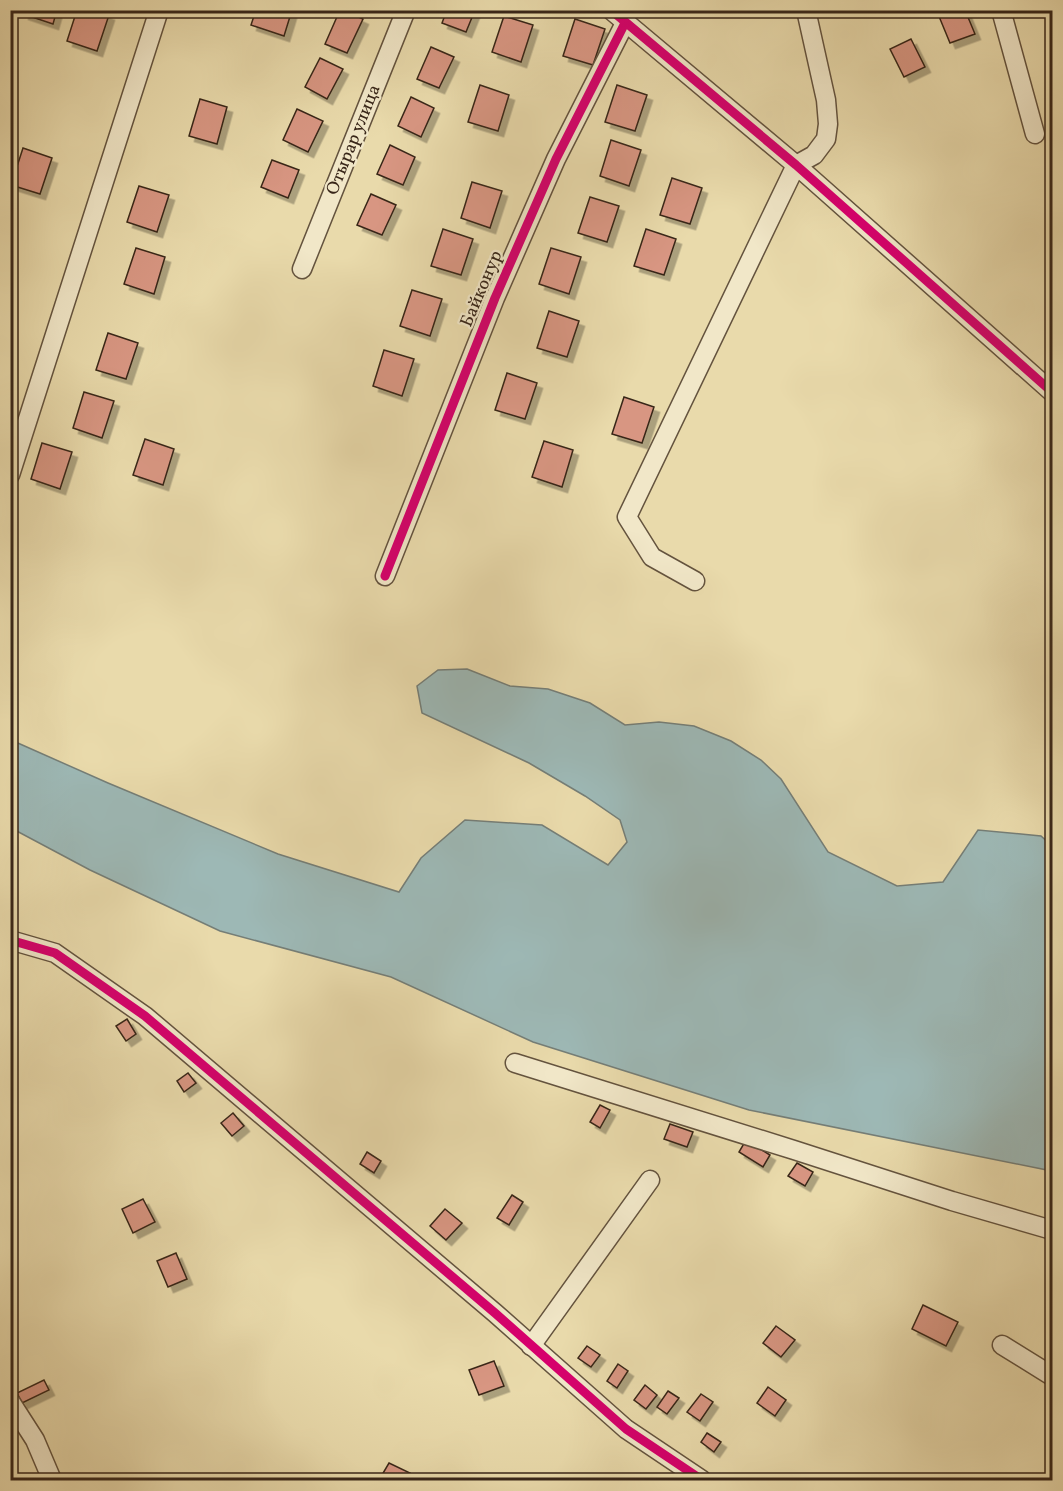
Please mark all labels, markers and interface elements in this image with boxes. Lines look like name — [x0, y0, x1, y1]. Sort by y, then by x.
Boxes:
street label: Отырар улица — [320, 81, 388, 199]
street label: Байконур — [455, 247, 509, 331]

